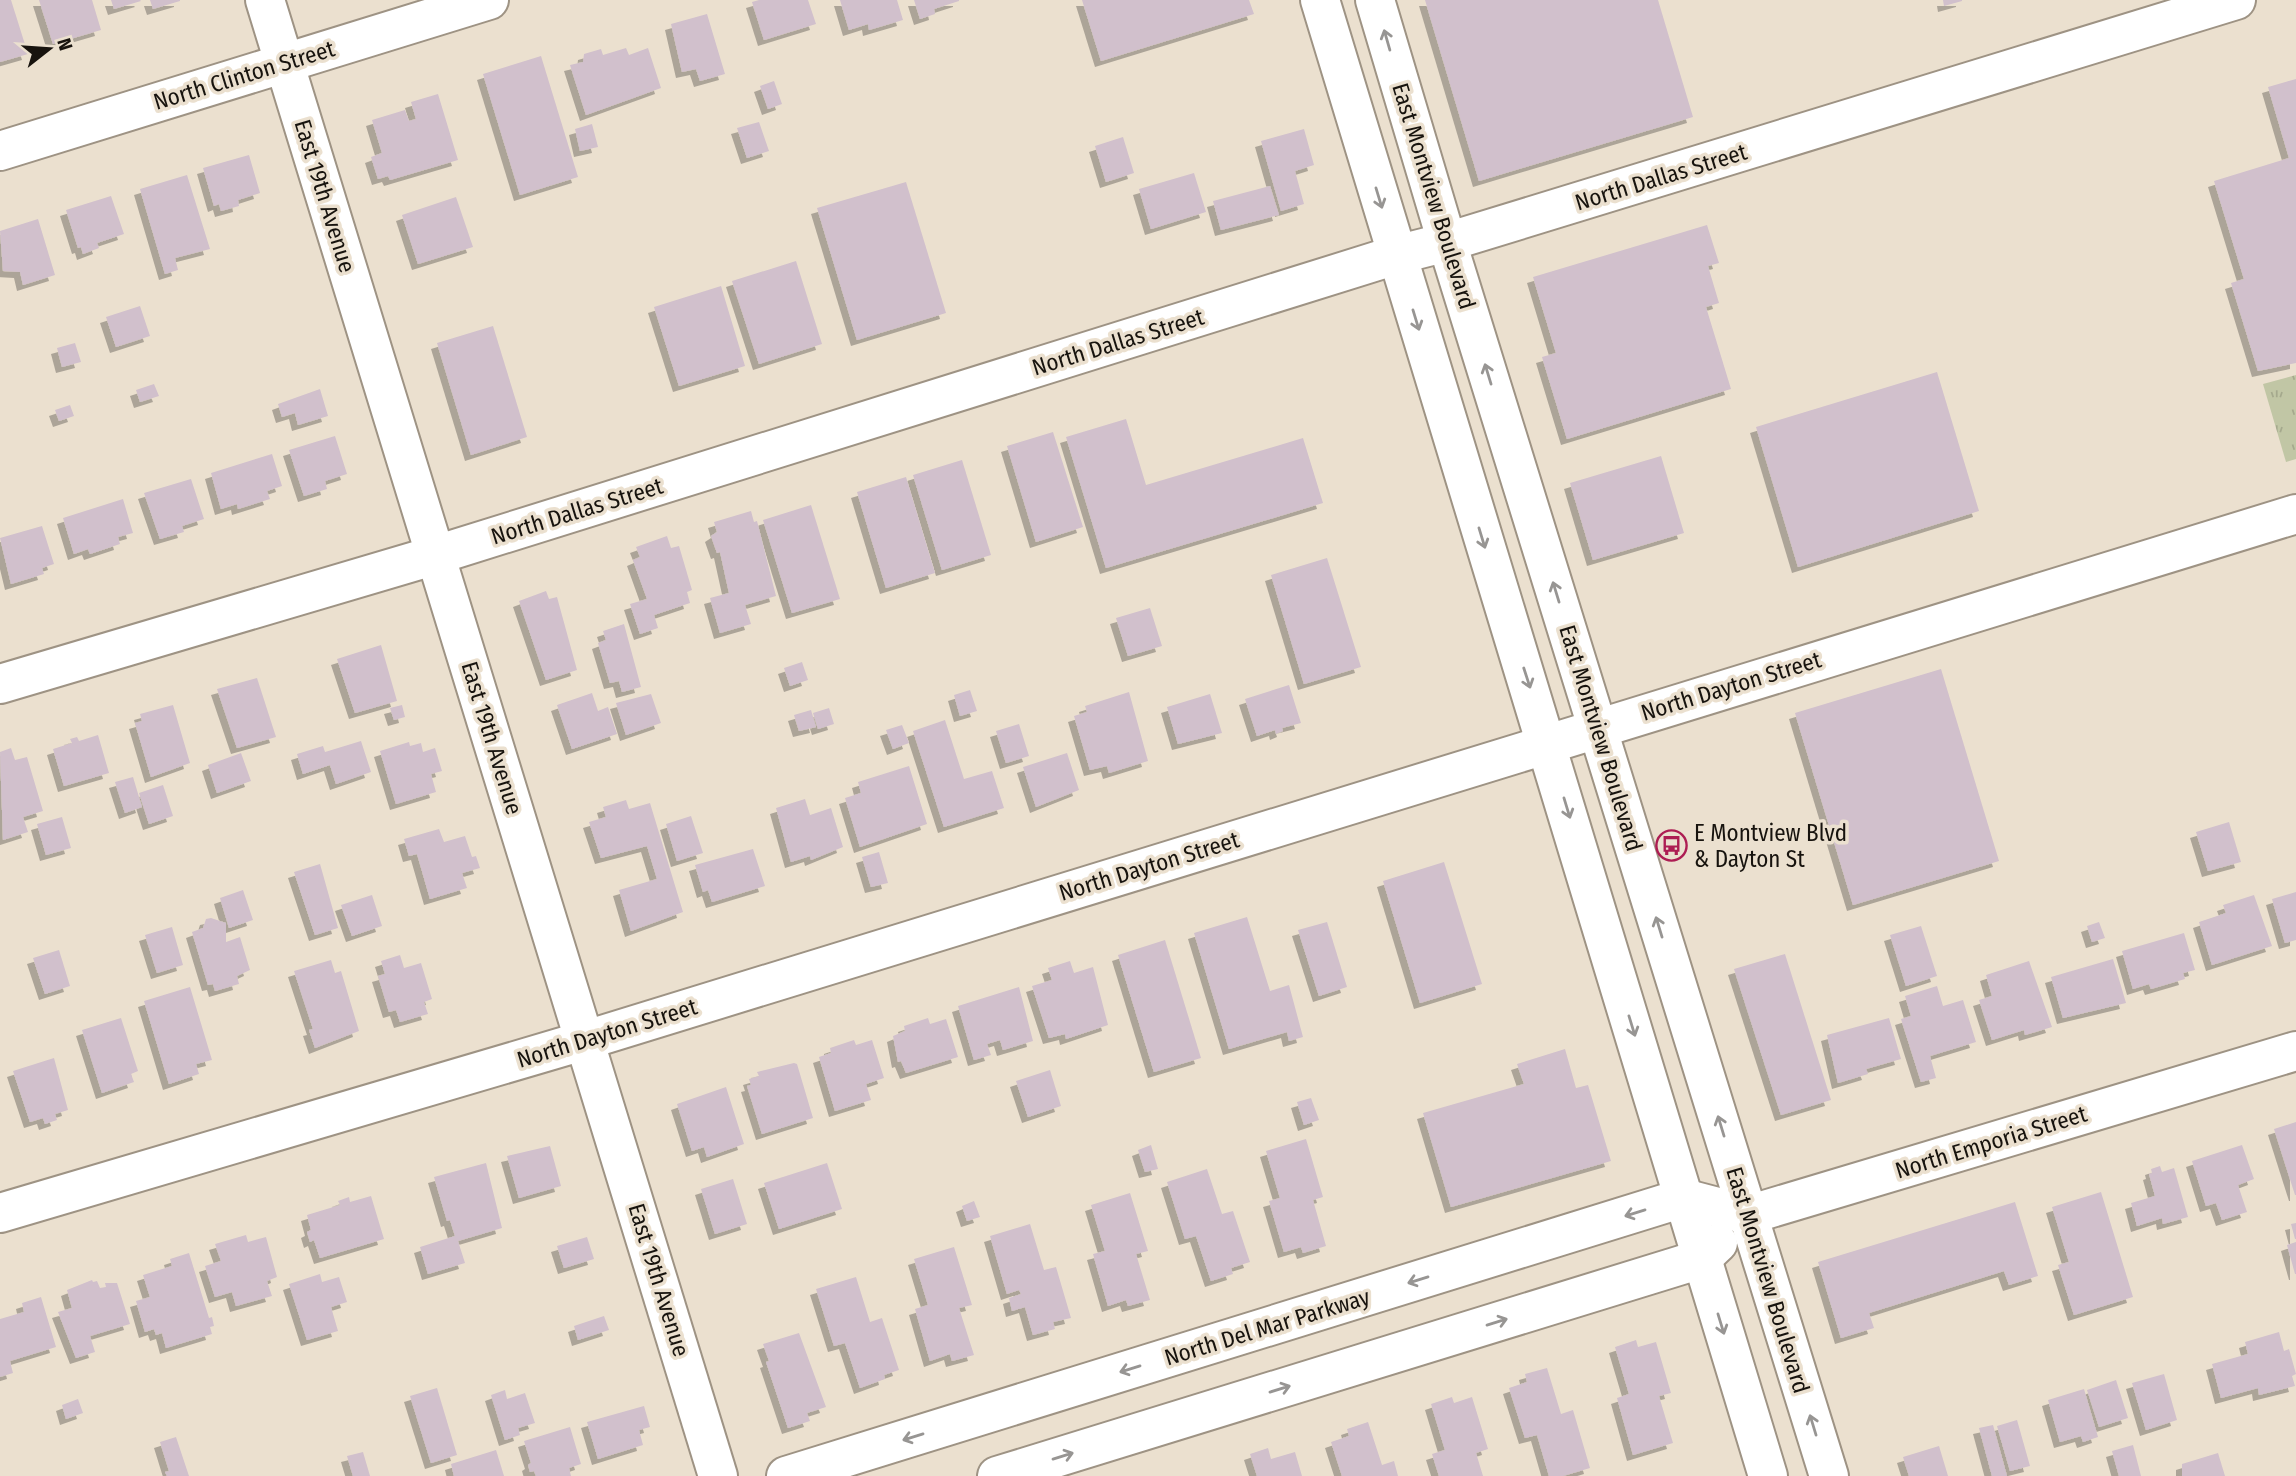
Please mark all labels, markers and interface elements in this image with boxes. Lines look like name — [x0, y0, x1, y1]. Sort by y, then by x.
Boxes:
north arrow — [14, 14, 84, 84]
one-way arrow — [1379, 29, 1392, 51]
street label: North Clinton Street — [150, 34, 338, 116]
text: N — [52, 35, 77, 53]
street label: East Montview Boulevard — [1386, 79, 1482, 313]
street label: East 19th Avenue — [288, 116, 362, 276]
street label: North Dallas Street — [1572, 137, 1751, 216]
one-way arrow — [1373, 187, 1386, 209]
street label: North Dallas Street — [1029, 302, 1208, 381]
one-way arrow — [1410, 309, 1423, 331]
one-way arrow — [1481, 364, 1494, 386]
street label: North Dallas Street — [488, 471, 667, 550]
one-way arrow — [1477, 526, 1490, 548]
one-way arrow — [1548, 581, 1561, 603]
street label: East Montview Boulevard — [1553, 621, 1649, 855]
street label: North Dayton Street — [1638, 645, 1825, 727]
street label: East 19th Avenue — [455, 658, 529, 818]
one-way arrow — [1521, 667, 1534, 689]
one-way arrow — [1561, 797, 1574, 819]
place label: E Montview Blvd & Dayton St — [1694, 819, 1847, 873]
street label: North Dayton Street — [1056, 825, 1243, 907]
bus stop icon: E Montview Blvd & Dayton St — [1654, 829, 1688, 863]
one-way arrow — [1652, 917, 1665, 939]
street label: North Dayton Street — [514, 992, 701, 1074]
one-way arrow — [1626, 1015, 1639, 1037]
street label: North Emporia Street — [1892, 1099, 2091, 1184]
one-way arrow — [1713, 1116, 1726, 1138]
street label: East Montview Boulevard — [1720, 1163, 1816, 1397]
street label: East 19th Avenue — [622, 1200, 696, 1360]
one-way arrow — [1624, 1208, 1646, 1221]
one-way arrow — [1407, 1275, 1429, 1288]
street label: North Del Mar Parkway — [1161, 1282, 1374, 1372]
one-way arrow — [1715, 1313, 1728, 1335]
one-way arrow — [1486, 1315, 1508, 1327]
one-way arrow — [1119, 1364, 1141, 1377]
one-way arrow — [1269, 1382, 1291, 1395]
one-way arrow — [1806, 1414, 1819, 1436]
one-way arrow — [902, 1431, 924, 1444]
one-way arrow — [1051, 1449, 1073, 1461]

